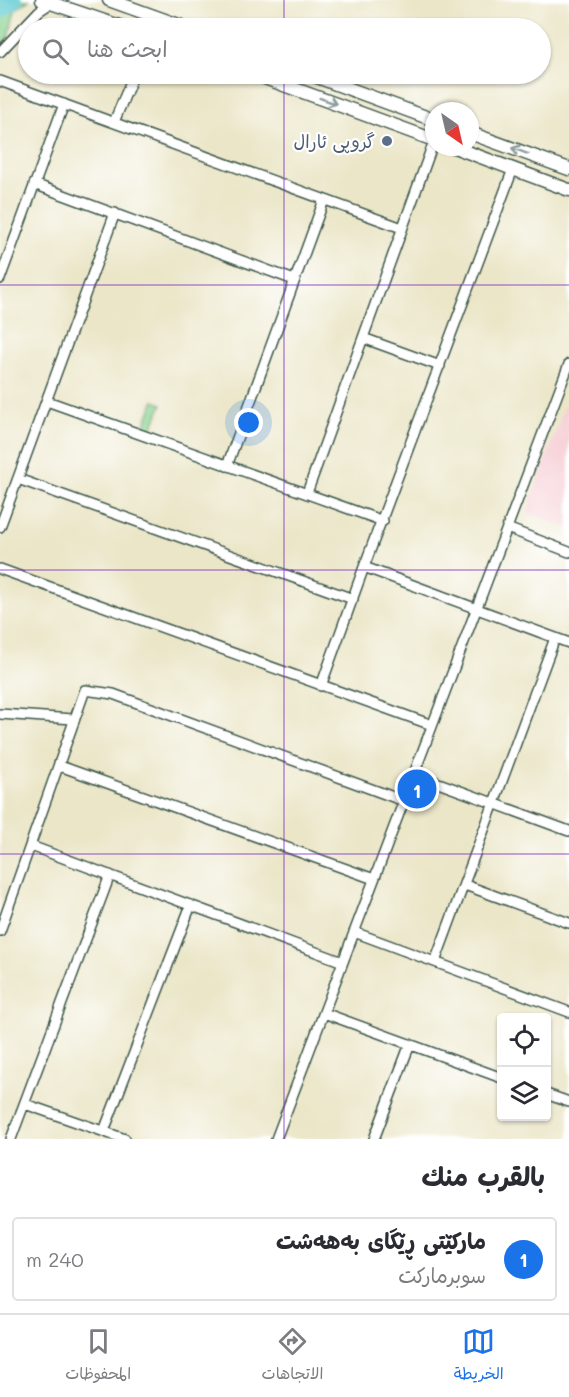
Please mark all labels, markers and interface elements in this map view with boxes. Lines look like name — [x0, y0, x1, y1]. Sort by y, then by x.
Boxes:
search box — [18, 18, 551, 84]
text: ابحث هنا — [87, 34, 168, 63]
icon: search — [39, 35, 72, 68]
one-way arrow — [318, 96, 337, 107]
north arrow — [425, 102, 479, 156]
place label: گروپی ئارال — [294, 129, 375, 154]
marker: گروپی ئارال — [380, 134, 394, 148]
one-way arrow — [511, 145, 529, 156]
your location — [234, 408, 263, 437]
pin: 1 — [398, 766, 436, 812]
map controls — [497, 1013, 551, 1121]
button: locate — [497, 1013, 551, 1067]
button: layers — [497, 1067, 551, 1121]
text: بالقرب منك — [422, 1159, 545, 1193]
text: مارکێتی ڕێگای بەهەشت — [276, 1226, 486, 1255]
text: 240 m — [26, 1246, 84, 1272]
text: 1 — [519, 1246, 528, 1272]
text: سوبرماركت — [398, 1262, 486, 1288]
tab: المحفوظات — [65, 1325, 131, 1388]
tab: الاتجاهات — [262, 1325, 323, 1388]
tab: الخريطة — [454, 1325, 504, 1388]

